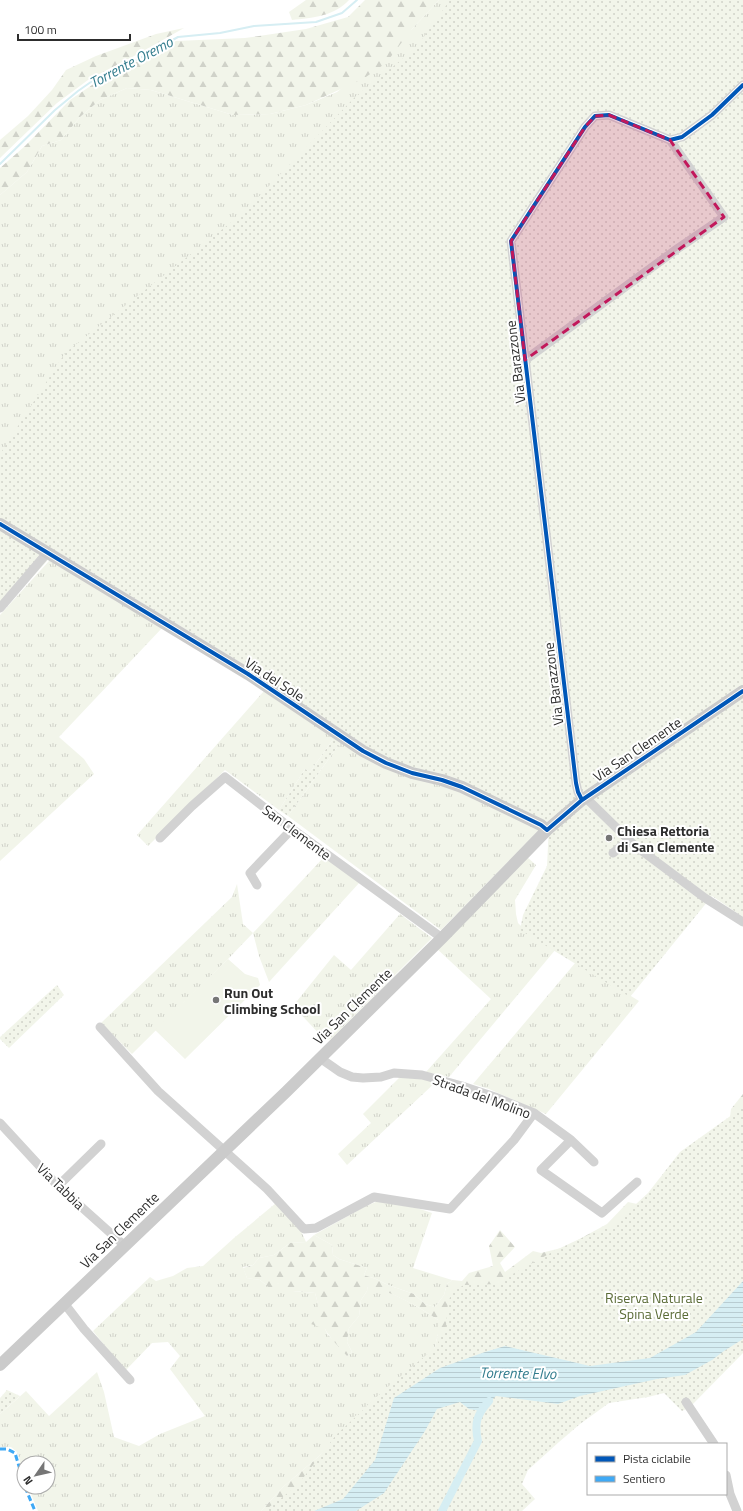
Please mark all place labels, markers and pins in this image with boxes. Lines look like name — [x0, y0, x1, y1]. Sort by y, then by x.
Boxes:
place label: Chiesa Rettoria di San Clemente — [617, 820, 714, 857]
marker: Chiesa Rettoria di San Clemente — [604, 833, 614, 843]
place label: Run Out Climbing School — [224, 982, 321, 1019]
marker: Run Out Climbing School — [211, 995, 221, 1005]

